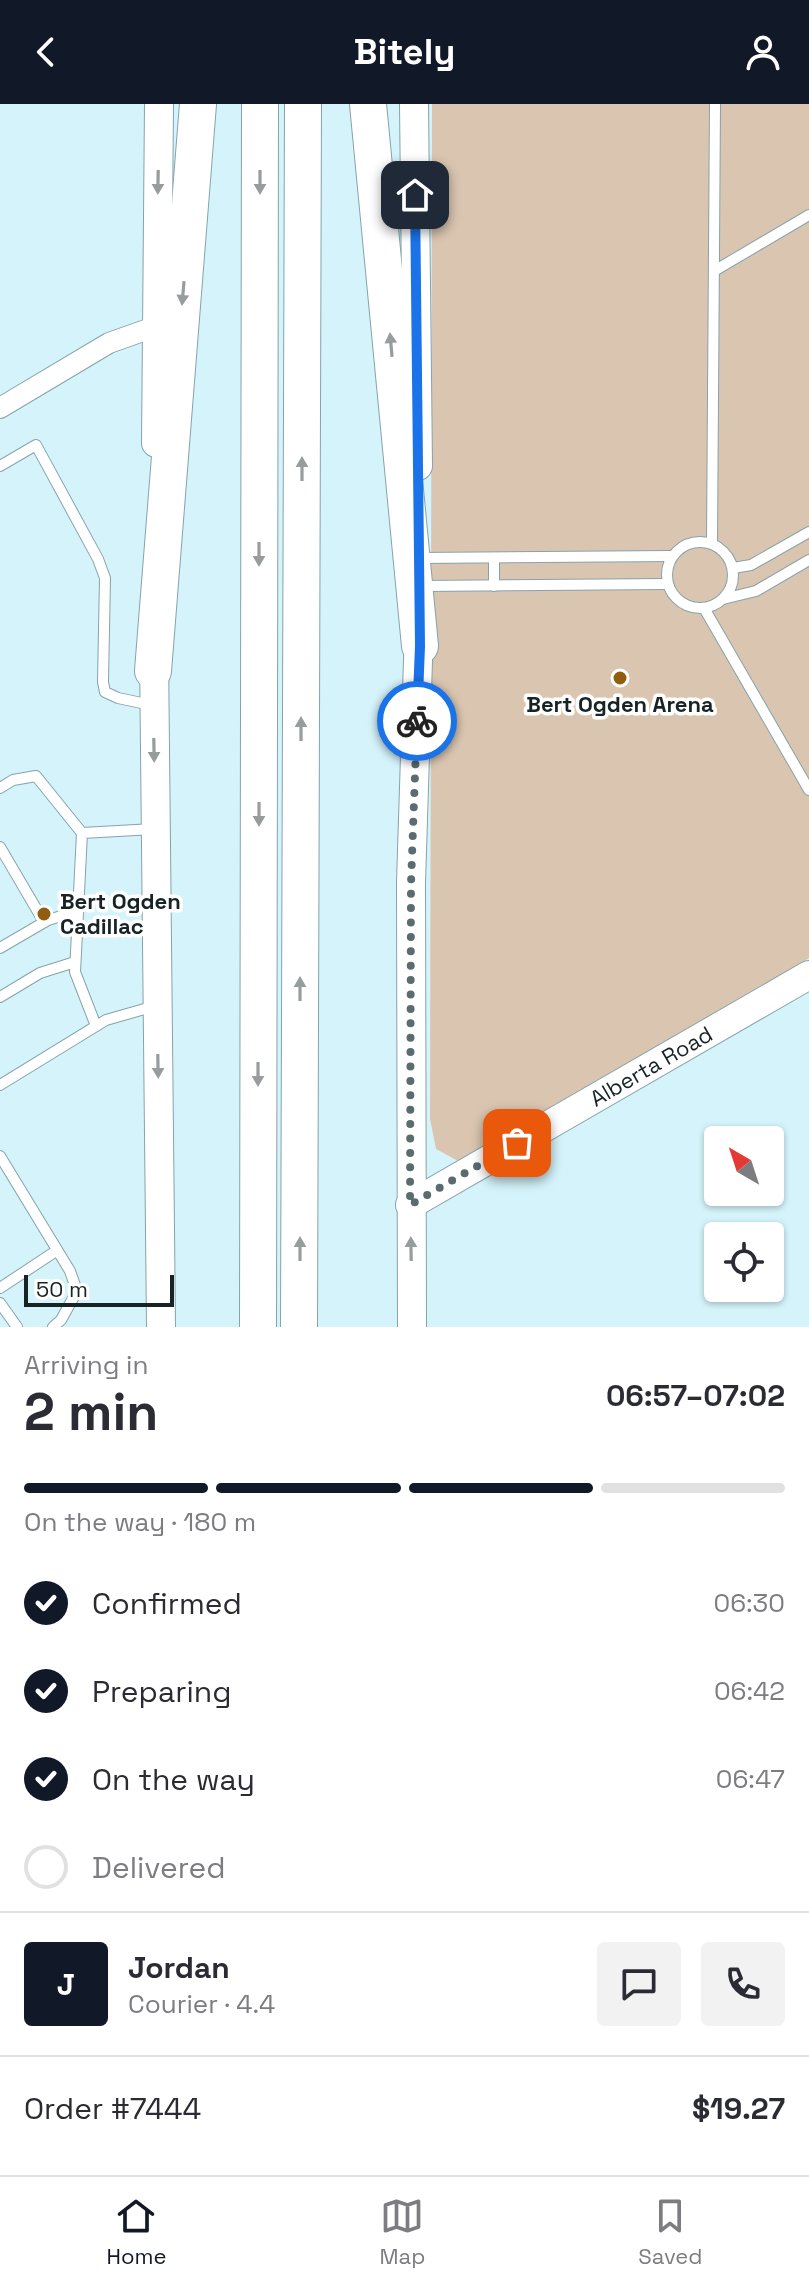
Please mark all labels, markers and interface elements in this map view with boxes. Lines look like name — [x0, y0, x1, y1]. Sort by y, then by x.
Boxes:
text: Bitely — [354, 29, 455, 75]
icon: back — [24, 30, 68, 74]
icon: person — [741, 30, 785, 74]
pin — [381, 161, 449, 229]
one-way arrow — [152, 170, 164, 195]
one-way arrow — [254, 170, 266, 195]
icon: home — [393, 173, 437, 217]
one-way arrow — [176, 281, 189, 306]
one-way arrow — [384, 332, 397, 357]
one-way arrow — [296, 456, 308, 481]
one-way arrow — [253, 542, 265, 567]
marker: Bert Ogden Arena — [611, 669, 629, 687]
courier — [377, 681, 457, 761]
place label: Bert Ogden Arena — [526, 690, 714, 718]
icon: bike — [395, 699, 439, 743]
one-way arrow — [295, 716, 307, 741]
one-way arrow — [148, 738, 160, 763]
one-way arrow — [253, 802, 265, 827]
place label: Bert Ogden Cadillac — [60, 887, 181, 940]
marker: Bert Ogden Cadillac — [35, 905, 53, 923]
one-way arrow — [294, 976, 306, 1001]
street label: Alberta Road — [585, 1020, 717, 1112]
one-way arrow — [151, 1054, 164, 1079]
one-way arrow — [252, 1062, 264, 1087]
pin — [483, 1109, 551, 1177]
icon: bag — [495, 1121, 539, 1165]
north arrow — [704, 1126, 784, 1206]
map controls — [704, 1126, 784, 1302]
button: locate — [704, 1222, 784, 1302]
one-way arrow — [294, 1236, 306, 1261]
one-way arrow — [405, 1236, 417, 1261]
scale bar — [24, 1271, 174, 1307]
text: 50 m — [36, 1275, 88, 1303]
text: Arriving in — [24, 1348, 148, 1382]
text: 06:57–07:02 — [606, 1376, 785, 1415]
text: 2 min — [24, 1379, 158, 1445]
text: On the way · 180 m — [24, 1505, 256, 1539]
icon: check — [24, 1581, 68, 1625]
text: Confirmed — [92, 1584, 242, 1623]
text: 06:30 — [713, 1586, 785, 1620]
icon: check — [24, 1669, 68, 1713]
text: Preparing — [92, 1672, 231, 1711]
text: 06:42 — [714, 1674, 785, 1708]
icon: check — [24, 1757, 68, 1801]
text: On the way — [92, 1760, 255, 1799]
text: 06:47 — [716, 1762, 785, 1796]
text: Delivered — [92, 1848, 226, 1887]
button: chat — [597, 1942, 681, 2026]
button: phone — [701, 1942, 785, 2026]
text: Jordan — [128, 1948, 230, 1987]
text: J — [57, 1965, 75, 2004]
text: Courier · 4.4 — [128, 1987, 275, 2021]
text: Order #7444 — [24, 2089, 201, 2128]
text: $19.27 — [692, 2089, 785, 2128]
tab: Home — [107, 2194, 166, 2270]
tab: Map — [379, 2194, 425, 2270]
tab: Saved — [638, 2194, 703, 2270]

